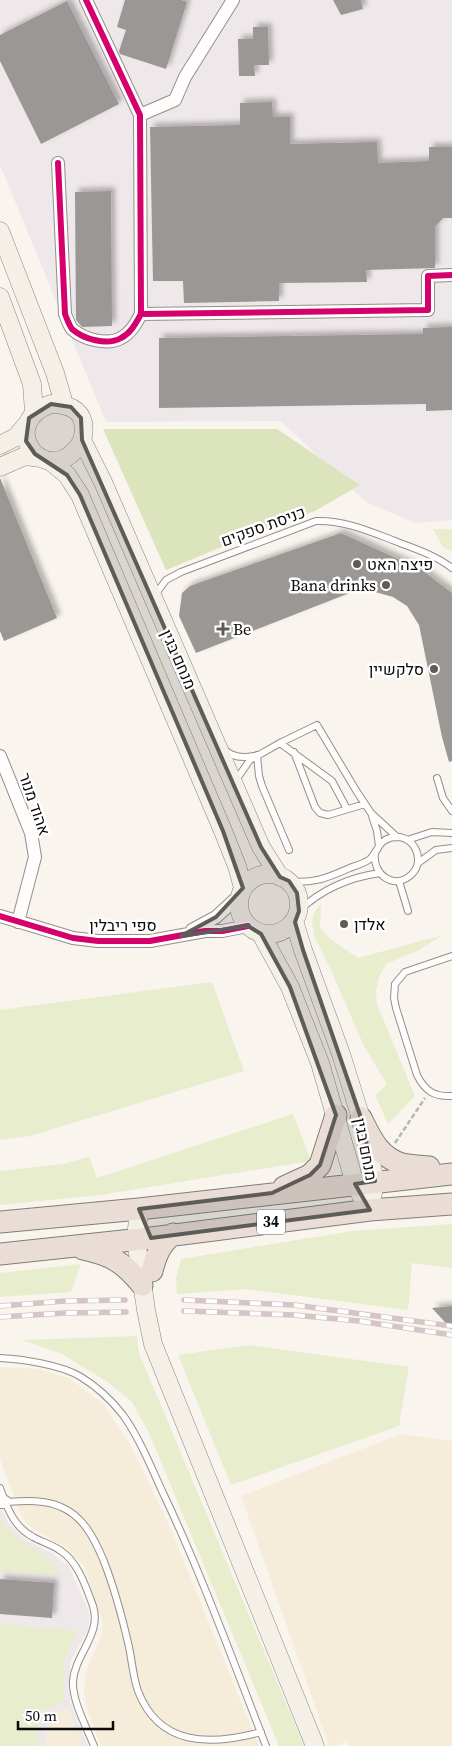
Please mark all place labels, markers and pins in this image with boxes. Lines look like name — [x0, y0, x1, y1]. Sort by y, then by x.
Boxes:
place label: פיצה האט — [367, 553, 433, 575]
marker: פיצה האט — [351, 558, 363, 570]
place label: Bana drinks — [290, 574, 376, 596]
marker: Bana drinks — [380, 579, 392, 591]
place label: Be — [233, 618, 251, 640]
marker: Be — [217, 623, 229, 635]
place label: סלקשיין — [369, 658, 424, 680]
marker: סלקשיין — [428, 663, 440, 675]
place label: אלדן — [354, 913, 385, 935]
marker: אלדן — [338, 918, 350, 930]

